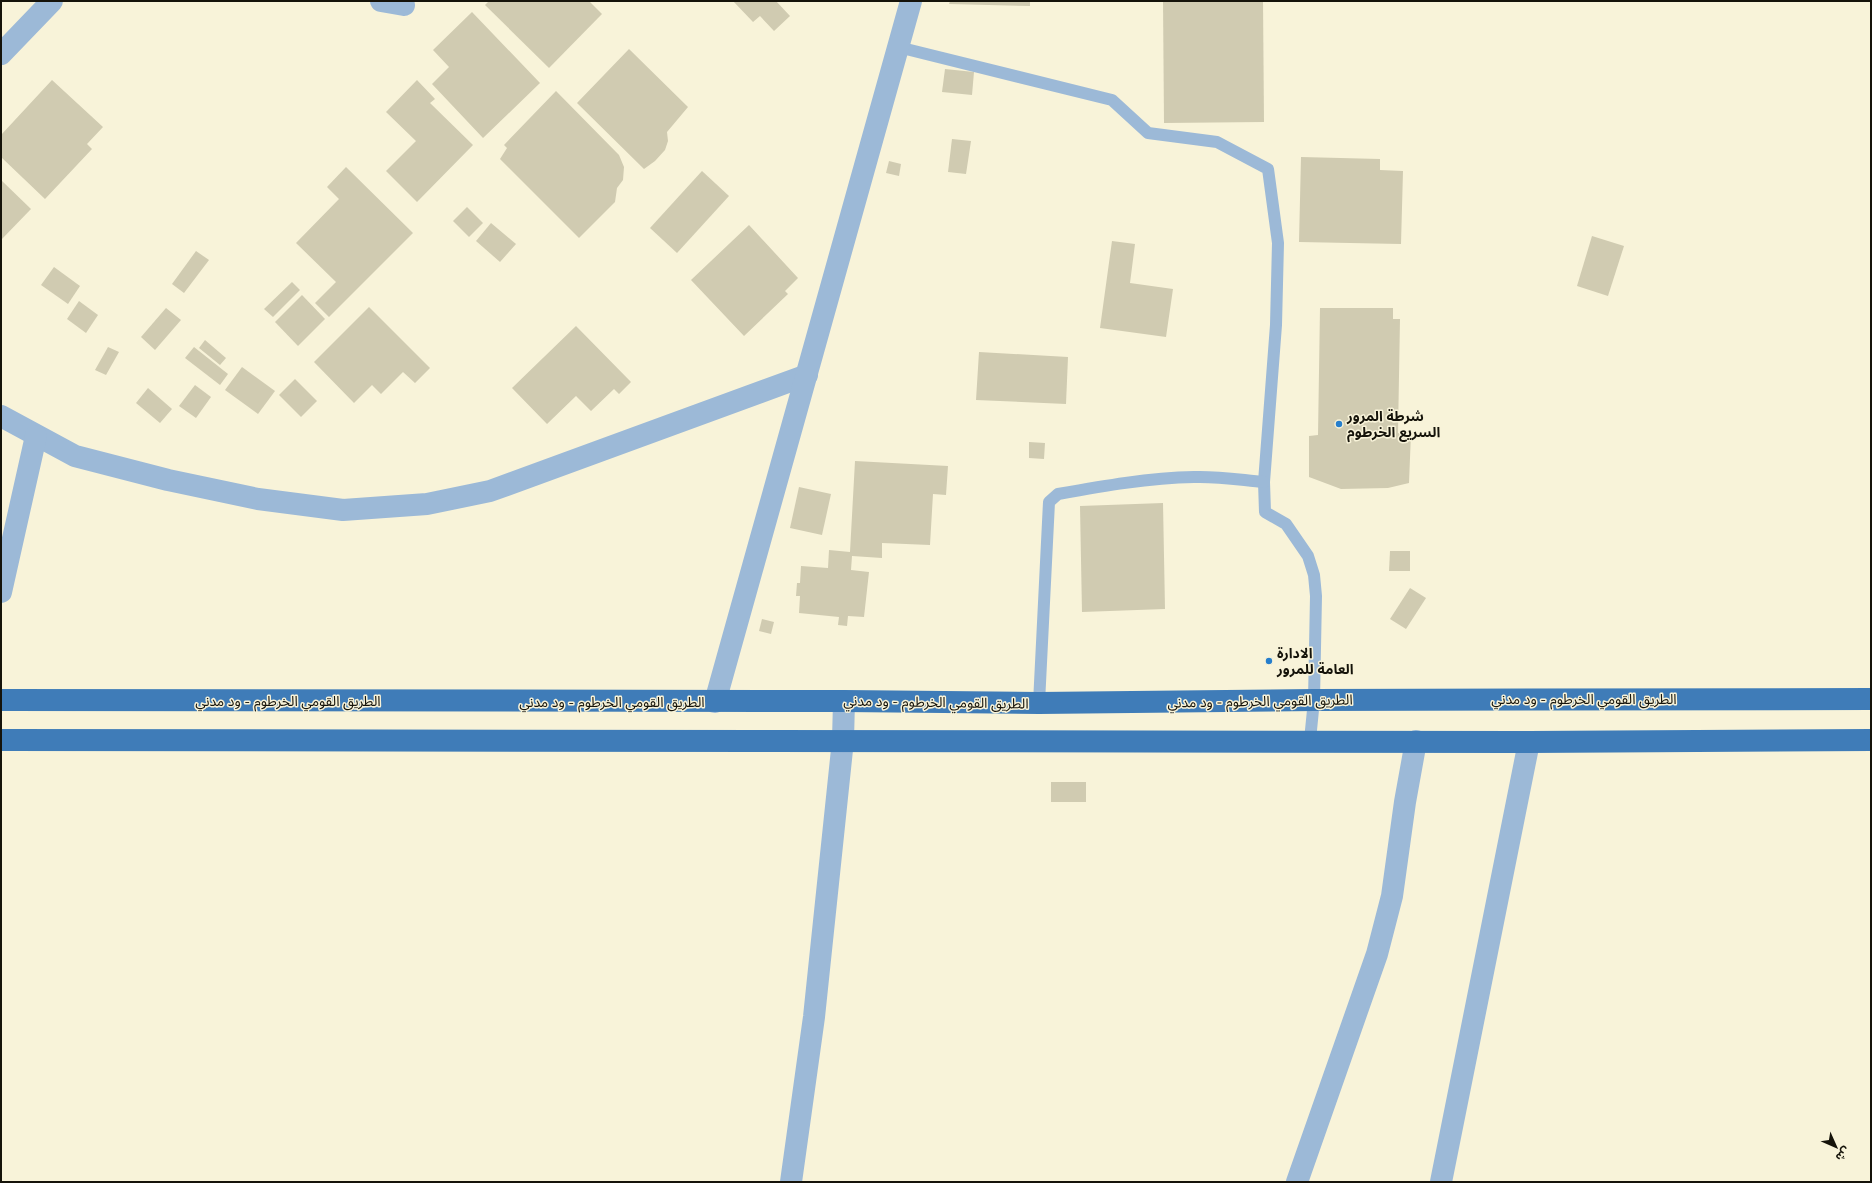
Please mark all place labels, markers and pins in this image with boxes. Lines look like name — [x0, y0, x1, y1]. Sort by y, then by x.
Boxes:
place label: شرطة المرور السريع الخرطوم — [1346, 407, 1440, 443]
marker: شرطة المرور السريع الخرطوم — [1334, 419, 1344, 429]
place label: الادارة العامة للمرور — [1276, 644, 1354, 679]
marker: الادارة العامة للمرور — [1264, 656, 1274, 666]

